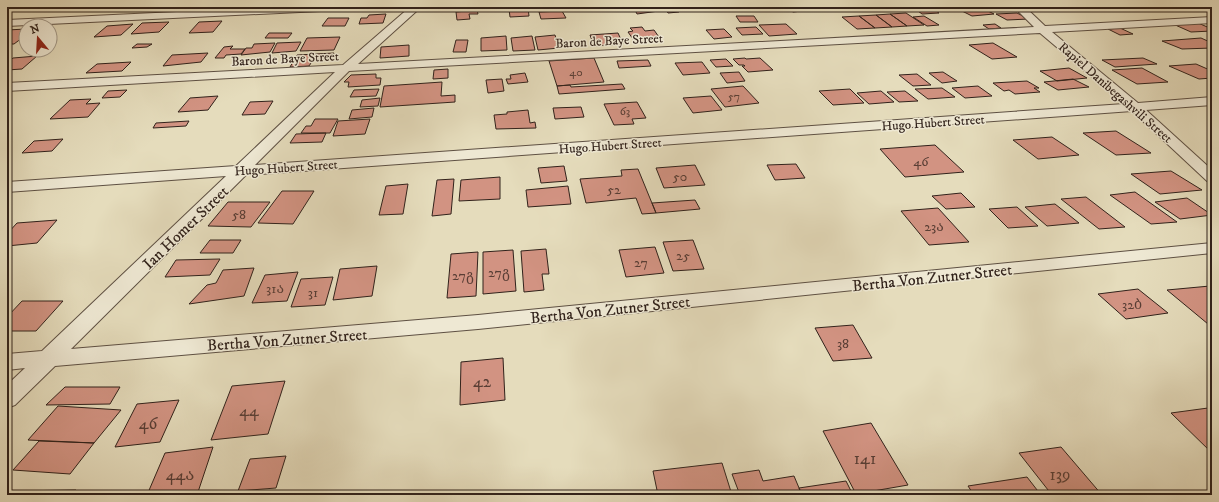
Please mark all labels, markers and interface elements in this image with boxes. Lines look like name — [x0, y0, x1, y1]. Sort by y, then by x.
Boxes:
north arrow — [18, 18, 58, 58]
text: N — [29, 21, 42, 37]
street label: Baron de Baye Street — [555, 30, 663, 52]
street label: Rapiel Danibegashvili Street — [1055, 39, 1176, 147]
street label: Baron de Baye Street — [231, 48, 339, 70]
house number: 40 — [569, 65, 583, 80]
house number: 57 — [728, 89, 740, 104]
house number: 63 — [620, 104, 630, 119]
street label: Hugo Hubert Street — [881, 111, 985, 135]
street label: Hugo Hubert Street — [558, 134, 662, 158]
house number: 46 — [913, 153, 929, 171]
street label: Hugo Hubert Street — [234, 156, 338, 180]
house number: 50 — [673, 168, 687, 186]
house number: 52 — [607, 181, 621, 199]
street label: Ian Homer Street — [138, 182, 233, 274]
house number: 58 — [232, 206, 246, 224]
house number: 23ა — [924, 218, 944, 236]
house number: 25 — [676, 247, 690, 265]
house number: 27 — [634, 254, 648, 272]
street label: Bertha Von Zutner Street — [851, 260, 1013, 296]
house number: 27გ — [488, 264, 510, 282]
house number: 27გ — [452, 267, 474, 285]
house number: 31ა — [266, 280, 284, 298]
house number: 31 — [308, 284, 318, 302]
street label: Bertha Von Zutner Street — [529, 292, 691, 328]
house number: 32ბ — [1122, 296, 1142, 314]
street label: Bertha Von Zutner Street — [206, 324, 368, 356]
house number: 38 — [837, 335, 849, 353]
house number: 42 — [473, 371, 492, 393]
house number: 44 — [239, 400, 260, 422]
house number: 46 — [139, 413, 158, 435]
house number: 141 — [854, 448, 876, 470]
house number: 44ა — [166, 464, 194, 486]
house number: 139 — [1049, 464, 1071, 486]

